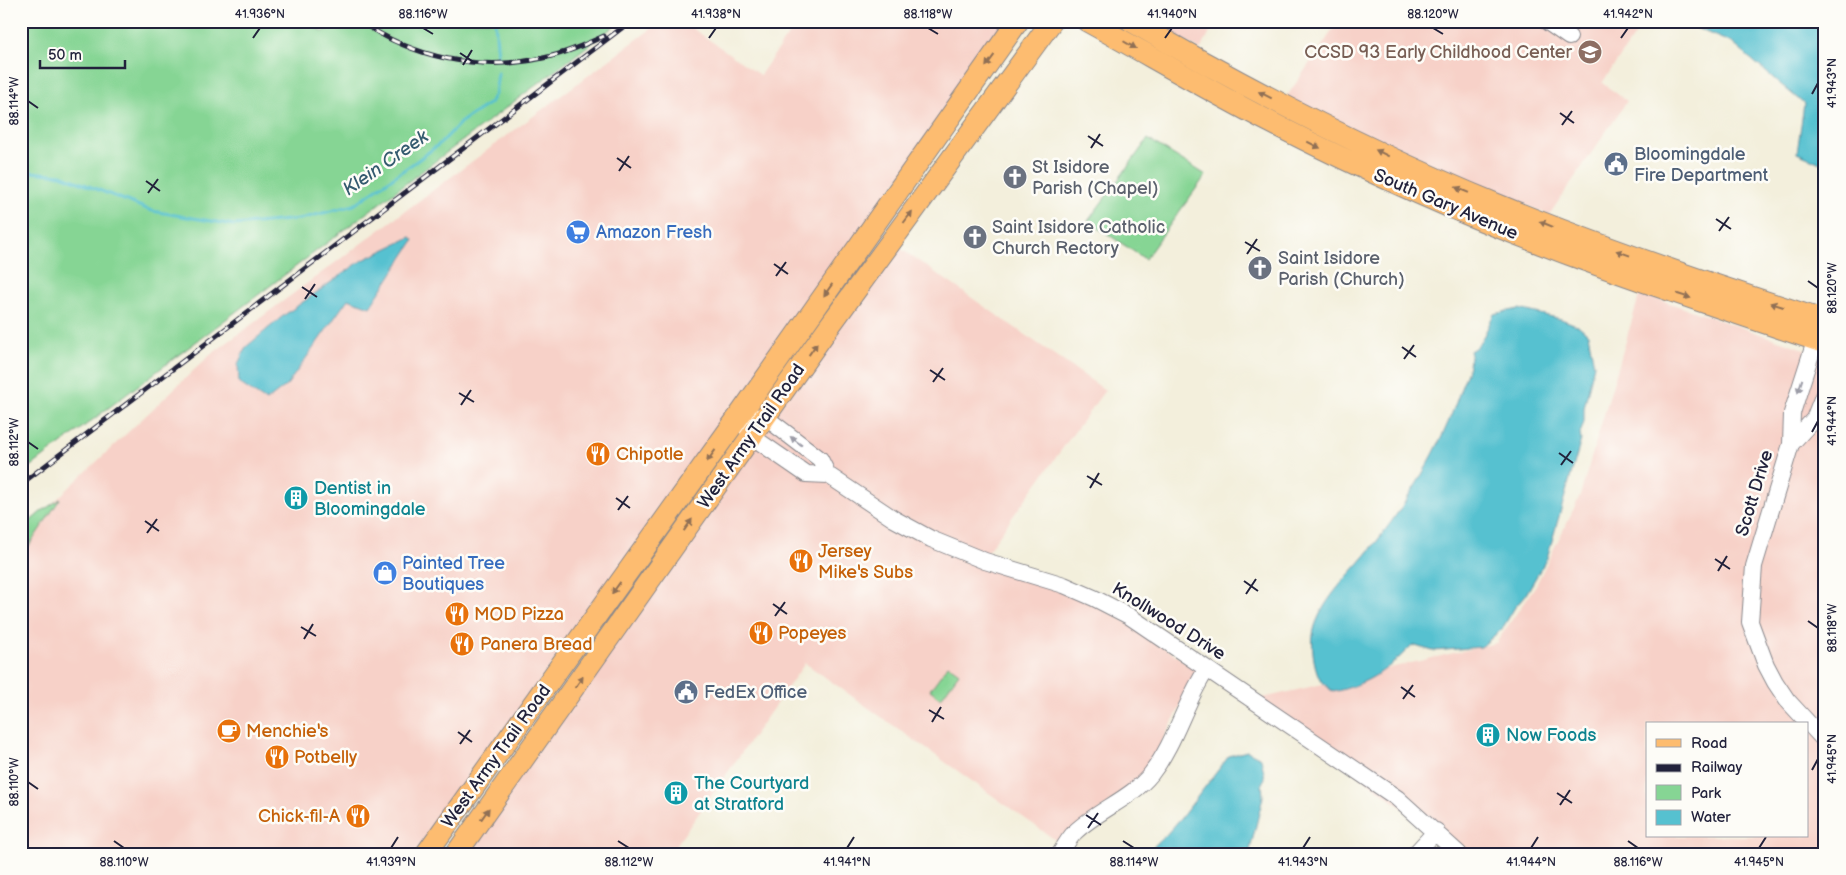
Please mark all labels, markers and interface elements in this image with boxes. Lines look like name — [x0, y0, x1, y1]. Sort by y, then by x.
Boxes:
text: 41.936°N — [235, 7, 285, 22]
text: 88.116°W — [398, 7, 448, 22]
text: 41.938°N — [691, 7, 741, 22]
text: 88.118°W — [903, 7, 953, 22]
text: 41.940°N — [1147, 7, 1197, 22]
text: 88.120°W — [1407, 7, 1459, 22]
text: 41.942°N — [1603, 7, 1653, 22]
scale bar — [40, 38, 125, 70]
school or university icon: CCSD 93 Early Childhood Center — [1577, 39, 1603, 65]
one-way arrow — [1123, 41, 1137, 49]
place label: CCSD 93 Early Childhood Center — [1304, 42, 1572, 63]
text: 50 m — [48, 46, 82, 65]
one-way arrow — [985, 54, 995, 68]
text: 41.943°N — [1825, 58, 1840, 108]
text: 88.114°W — [7, 76, 22, 125]
one-way arrow — [1258, 91, 1272, 99]
water label: Klein Creek — [339, 125, 434, 201]
one-way arrow — [1307, 141, 1322, 149]
place label: Bloomingdale Fire Department — [1634, 144, 1769, 186]
one-way arrow — [1375, 149, 1390, 158]
public building icon: Bloomingdale Fire Department — [1603, 151, 1629, 177]
place label: St Isidore Parish (Chapel) — [1032, 157, 1158, 199]
church icon: St Isidore Parish (Chapel) — [1002, 164, 1028, 190]
street label: South Gary Avenue — [1371, 165, 1521, 244]
one-way arrow — [1455, 185, 1469, 193]
one-way arrow — [903, 211, 914, 224]
place label: Saint Isidore Catholic Church Rectory — [992, 217, 1165, 259]
supermarket icon: Amazon Fresh — [565, 219, 591, 245]
one-way arrow — [1538, 220, 1553, 228]
place label: Amazon Fresh — [596, 222, 712, 243]
church icon: Saint Isidore Catholic Church Rectory — [962, 224, 988, 250]
place label: Saint Isidore Parish (Church) — [1278, 248, 1405, 290]
one-way arrow — [1615, 249, 1630, 257]
church icon: Saint Isidore Parish (Church) — [1247, 255, 1273, 281]
text: 88.120°W — [1825, 262, 1840, 314]
one-way arrow — [823, 283, 834, 296]
one-way arrow — [1676, 293, 1691, 300]
one-way arrow — [1769, 301, 1784, 309]
one-way arrow — [808, 342, 818, 356]
street label: West Army Trail Road — [694, 360, 809, 513]
one-way arrow — [1796, 379, 1804, 394]
text: 41.944°N — [1825, 396, 1840, 446]
text: 88.112°W — [7, 418, 22, 466]
one-way arrow — [790, 435, 803, 446]
restaurant icon: Chipotle — [585, 441, 611, 467]
place label: Chipotle — [616, 444, 684, 465]
street label: Scott Drive — [1731, 447, 1778, 539]
one-way arrow — [706, 449, 716, 462]
place label: Dentist in Bloomingdale — [314, 478, 426, 520]
building icon: Dentist in Bloomingdale — [283, 485, 309, 511]
one-way arrow — [683, 518, 693, 531]
place label: Jersey Mike's Subs — [818, 541, 913, 583]
restaurant icon: Jersey Mike's Subs — [788, 548, 814, 574]
place label: Painted Tree Boutiques — [402, 553, 505, 595]
shop icon: Painted Tree Boutiques — [372, 560, 398, 586]
street label: Knollwood Drive — [1108, 578, 1230, 665]
one-way arrow — [611, 581, 622, 594]
restaurant icon: MOD Pizza — [444, 601, 470, 627]
text: 88.118°W — [1825, 603, 1840, 653]
place label: MOD Pizza — [474, 604, 564, 625]
restaurant icon: Popeyes — [748, 620, 774, 646]
place label: Popeyes — [778, 623, 846, 644]
restaurant icon: Panera Bread — [449, 631, 475, 657]
place label: Panera Bread — [480, 634, 592, 655]
one-way arrow — [574, 675, 584, 688]
public building icon: FedEx Office — [673, 679, 699, 705]
street label: West Army Trail Road — [437, 681, 555, 832]
place label: FedEx Office — [704, 682, 807, 703]
cafe icon: Menchie's — [216, 718, 242, 744]
place label: Menchie's — [246, 721, 329, 742]
building icon: Now Foods — [1475, 722, 1501, 748]
legend — [1646, 722, 1808, 838]
place label: Now Foods — [1506, 725, 1597, 746]
text: Road — [1691, 734, 1727, 753]
text: 41.945°N — [1825, 734, 1840, 784]
restaurant icon: Potbelly — [264, 744, 290, 770]
place label: Potbelly — [294, 747, 358, 768]
text: 88.110°W — [7, 757, 22, 807]
text: Railway — [1691, 758, 1742, 777]
place label: The Courtyard at Stratford — [694, 773, 809, 815]
building icon: The Courtyard at Stratford — [663, 780, 689, 806]
text: Park — [1691, 784, 1722, 803]
restaurant icon: Chick-fil-A — [345, 803, 371, 829]
place label: Chick-fil-A — [258, 806, 340, 827]
one-way arrow — [479, 808, 490, 821]
text: Water — [1691, 808, 1731, 827]
text: 88.110°W — [99, 855, 149, 870]
text: 41.939°N — [366, 855, 416, 870]
text: 88.112°W — [605, 855, 653, 870]
text: 41.941°N — [823, 855, 871, 870]
text: 88.114°W — [1110, 855, 1159, 870]
text: 41.943°N — [1278, 855, 1328, 870]
text: 41.944°N — [1506, 855, 1556, 870]
text: 88.116°W — [1613, 855, 1663, 870]
text: 41.945°N — [1734, 855, 1784, 870]

